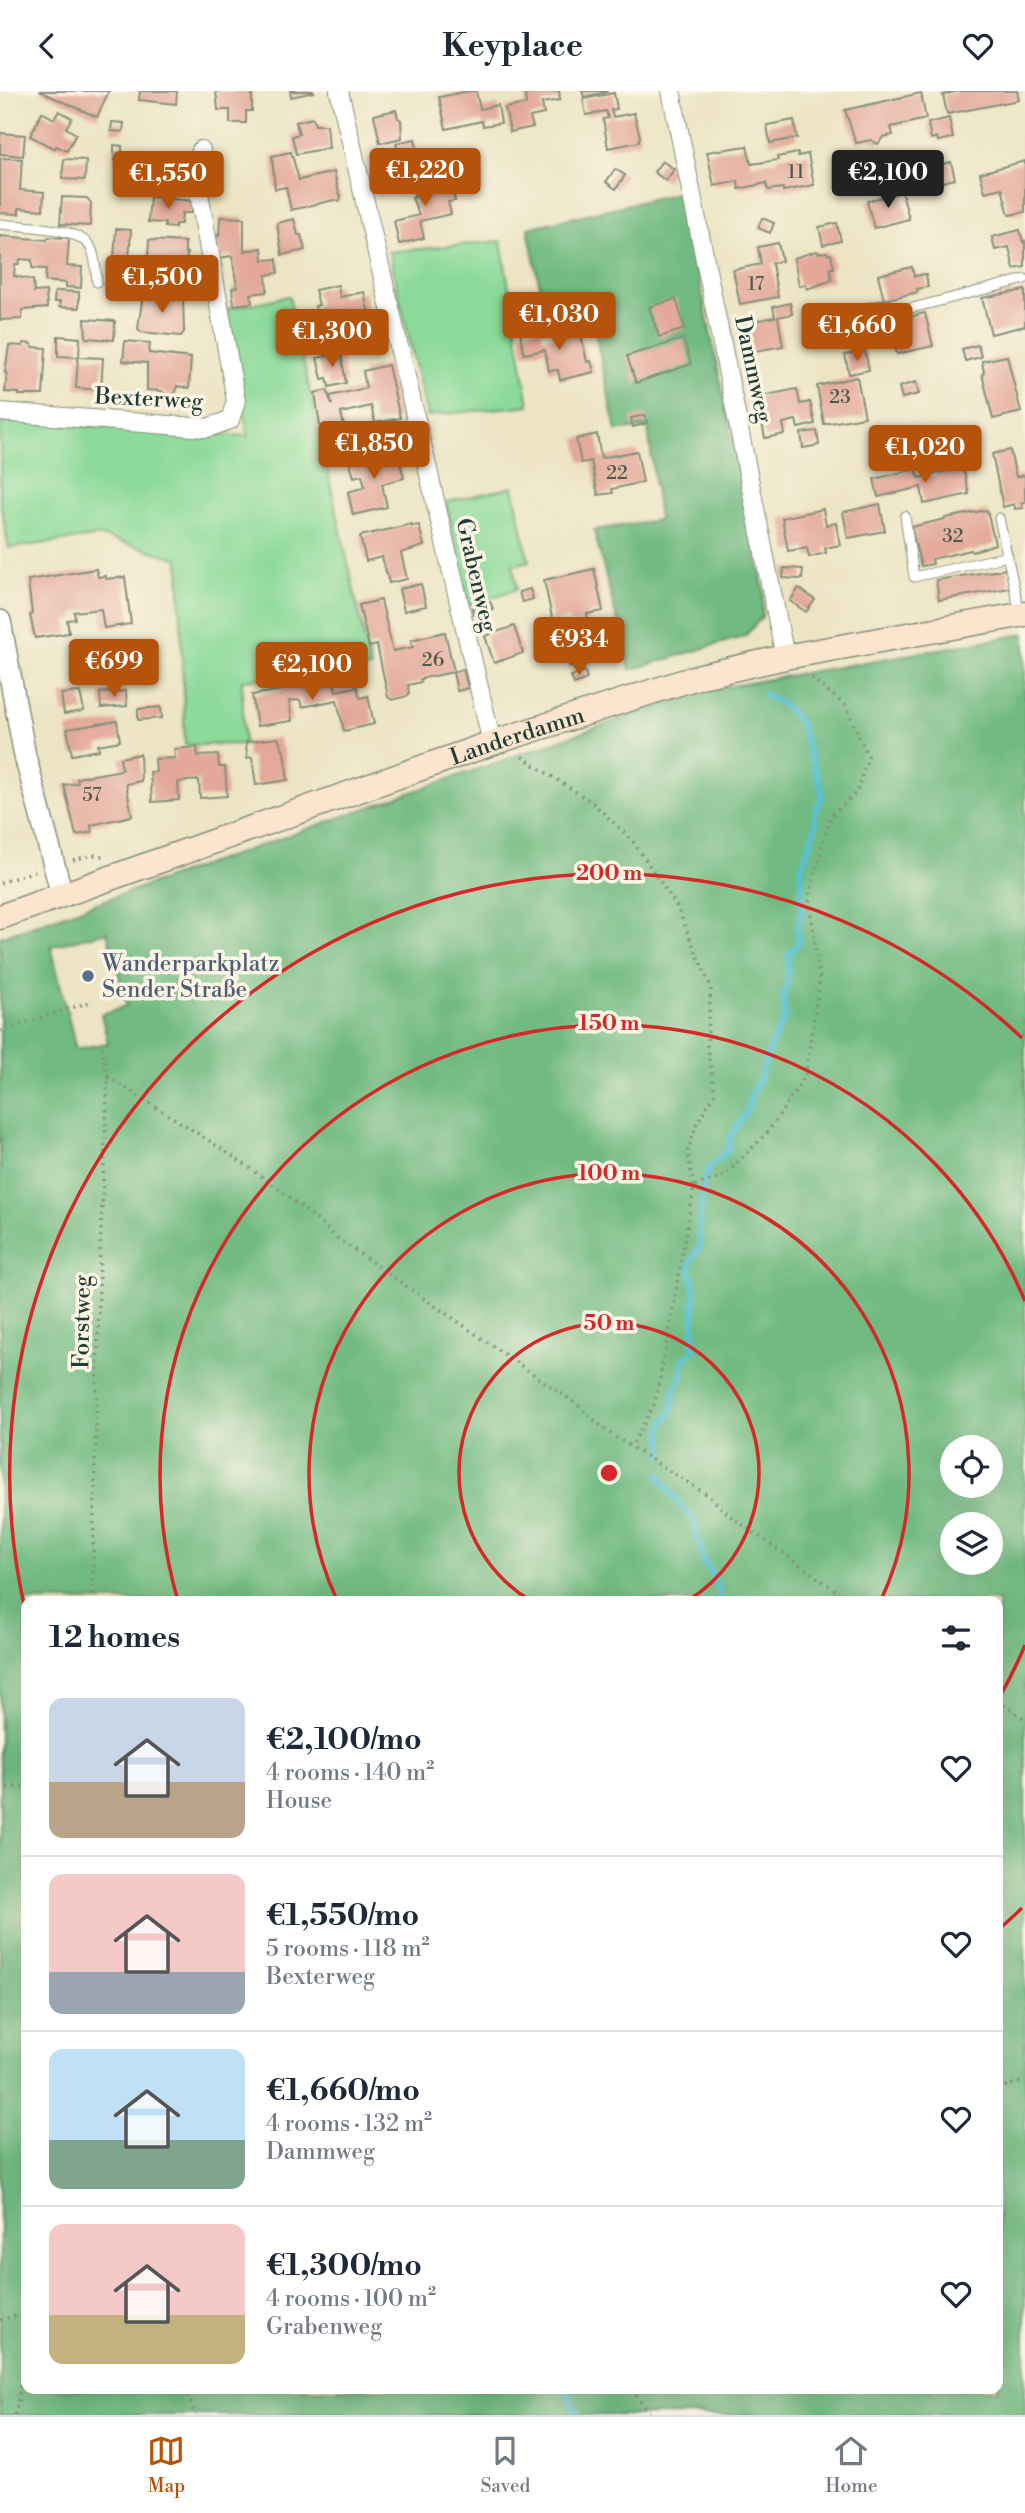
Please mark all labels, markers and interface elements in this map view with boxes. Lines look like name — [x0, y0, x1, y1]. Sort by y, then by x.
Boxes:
text: Keyplace — [442, 26, 583, 66]
icon: back — [28, 27, 66, 65]
icon: heart — [959, 27, 997, 65]
pin: €1,220 — [368, 149, 482, 208]
pin: €1,550 — [111, 151, 225, 211]
pin: €2,100 — [831, 151, 945, 210]
text: €1,220 — [386, 157, 464, 185]
text: €2,100 — [848, 159, 928, 187]
text: €1,550 — [129, 160, 207, 188]
house number: 11 — [788, 160, 805, 184]
pin: €1,500 — [105, 255, 219, 315]
text: €1,500 — [121, 264, 203, 292]
house number: 17 — [748, 272, 765, 296]
pin: €1,030 — [502, 293, 616, 352]
text: €1,030 — [519, 301, 599, 329]
pin: €1,660 — [800, 303, 914, 363]
pin: €1,300 — [275, 309, 389, 369]
text: €1,660 — [817, 312, 897, 340]
street label: Dammweg — [728, 313, 778, 425]
text: €1,300 — [292, 318, 372, 346]
street label: Bexterweg — [93, 382, 204, 416]
house number: 23 — [829, 385, 851, 409]
pin: €1,850 — [317, 421, 431, 481]
pin: €1,020 — [868, 425, 982, 485]
text: €1,850 — [334, 430, 414, 458]
text: €1,020 — [885, 434, 965, 462]
house number: 22 — [606, 461, 628, 485]
street label: Grabenweg — [449, 516, 503, 635]
house number: 32 — [942, 524, 964, 548]
pin: €934 — [538, 617, 620, 677]
text: €934 — [549, 626, 609, 654]
pin: €699 — [73, 639, 155, 699]
pin: €2,100 — [255, 643, 369, 702]
text: €699 — [85, 648, 143, 676]
house number: 26 — [422, 648, 444, 672]
text: €2,100 — [272, 651, 352, 679]
street label: Landerdamm — [446, 701, 588, 772]
house number: 57 — [82, 783, 102, 807]
text: 200 m — [576, 861, 642, 887]
place label: Wanderparkplatz Sender Straße — [101, 950, 280, 1004]
marker: Wanderparkplatz Sender Straße — [80, 968, 96, 984]
text: 150 m — [579, 1011, 639, 1037]
text: 100 m — [578, 1161, 640, 1187]
street label: Forstweg — [67, 1275, 97, 1369]
text: 50 m — [584, 1311, 634, 1337]
map controls — [940, 1435, 1003, 1575]
button: locate — [940, 1435, 1003, 1498]
centre of rings — [597, 1461, 621, 1485]
button: layers — [940, 1512, 1003, 1575]
text: 12 homes — [49, 1619, 180, 1657]
icon: filters — [937, 1619, 975, 1657]
text: €2,100/mo — [266, 1721, 422, 1759]
icon: home — [105, 1726, 189, 1810]
icon: heart — [937, 1749, 975, 1787]
text: 4 rooms · 140 m² — [266, 1759, 434, 1787]
text: House — [266, 1787, 332, 1815]
text: €1,550/mo — [266, 1897, 419, 1935]
icon: home — [105, 1902, 189, 1986]
icon: heart — [937, 1925, 975, 1963]
text: 5 rooms · 118 m² — [266, 1935, 430, 1963]
text: Bexterweg — [266, 1963, 375, 1991]
text: €1,660/mo — [266, 2072, 420, 2110]
icon: home — [105, 2077, 189, 2161]
icon: heart — [937, 2100, 975, 2138]
text: 4 rooms · 132 m² — [266, 2110, 432, 2138]
text: Dammweg — [266, 2138, 375, 2166]
text: €1,300/mo — [266, 2247, 422, 2285]
icon: home — [105, 2252, 189, 2336]
icon: heart — [937, 2275, 975, 2313]
text: 4 rooms · 100 m² — [266, 2285, 436, 2313]
text: Grabenweg — [266, 2313, 382, 2341]
tab: Map — [147, 2432, 185, 2498]
tab: Saved — [480, 2432, 530, 2498]
tab: Home — [825, 2432, 877, 2498]

